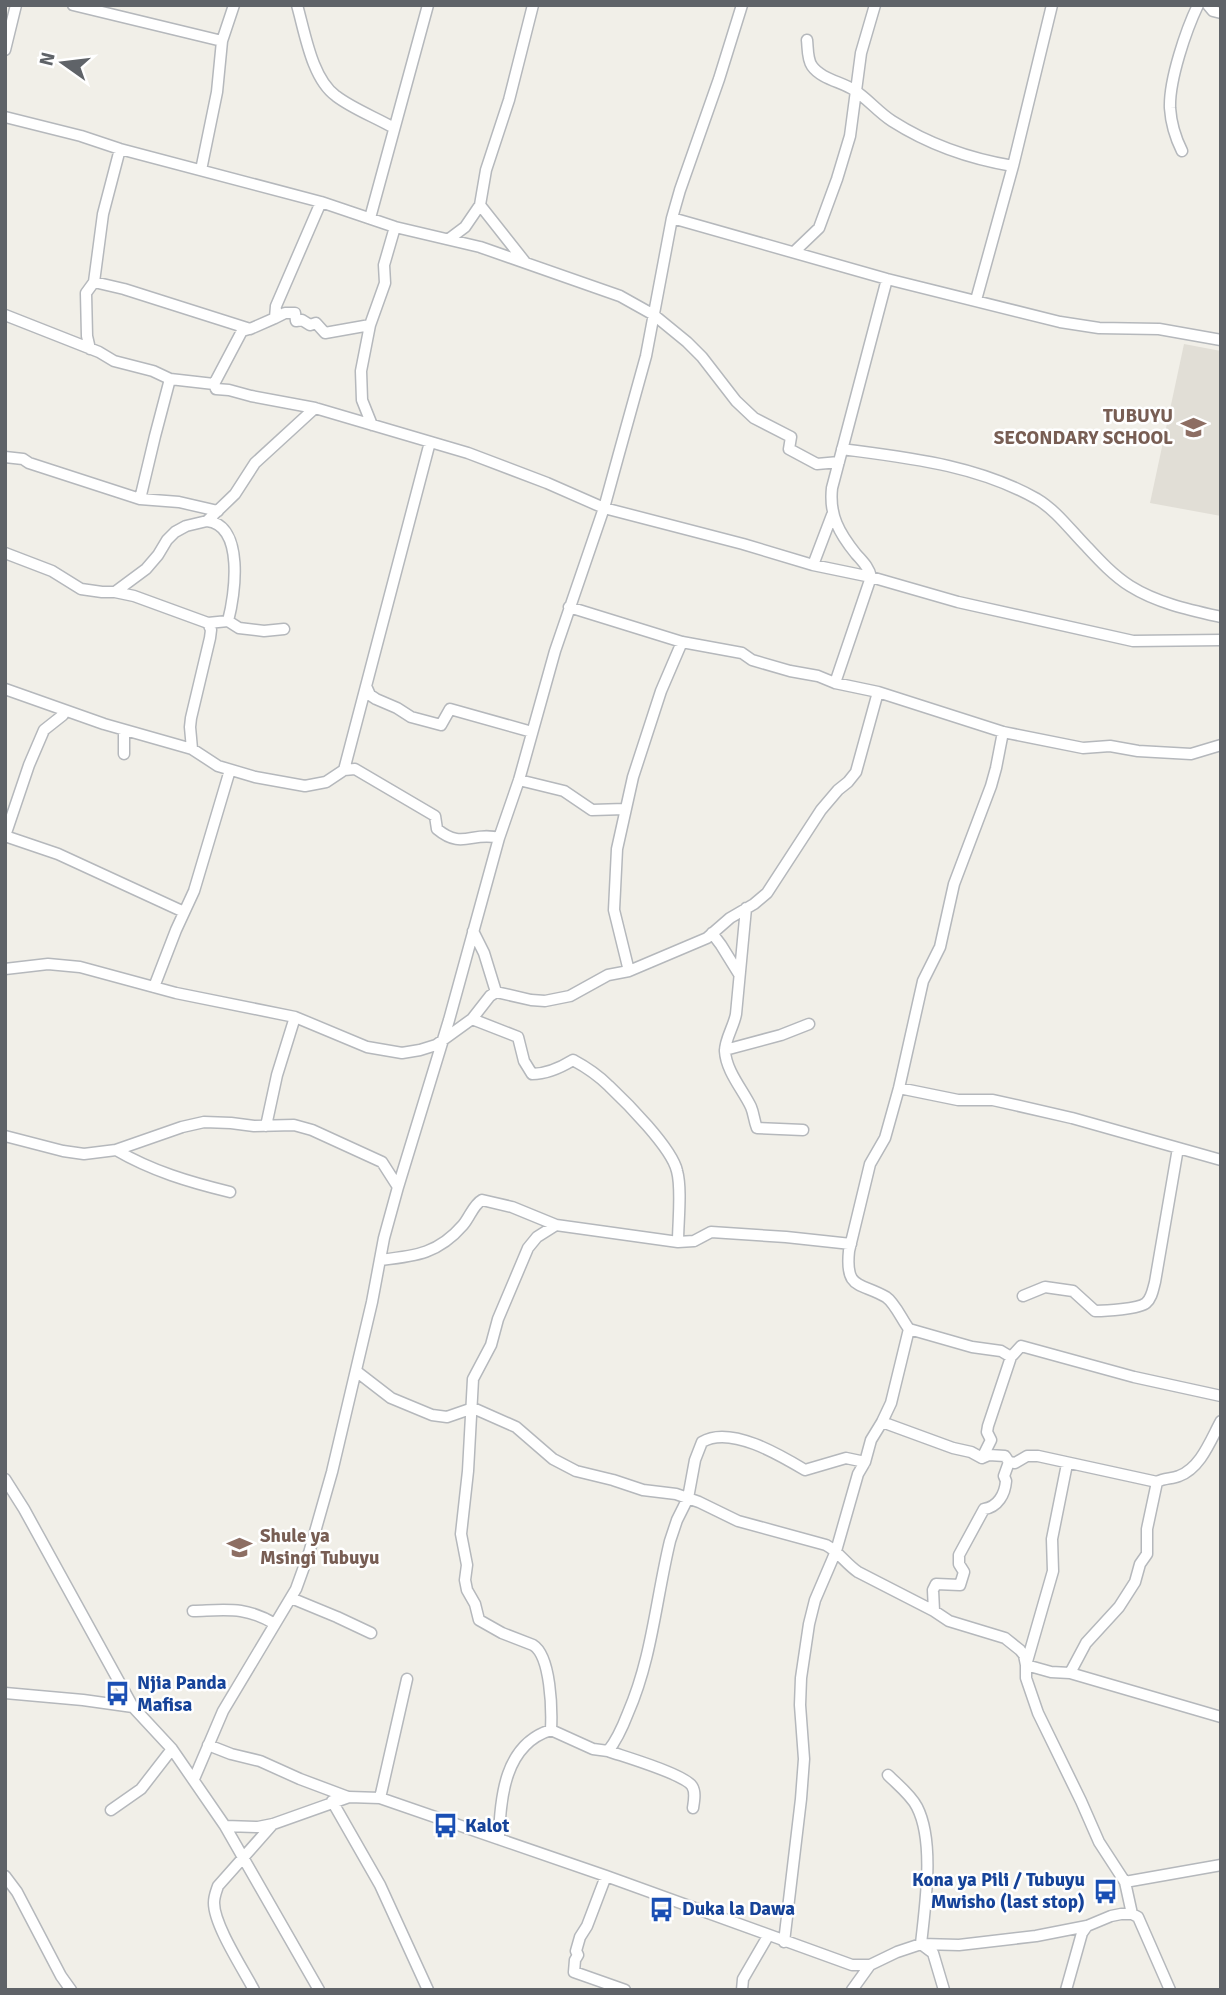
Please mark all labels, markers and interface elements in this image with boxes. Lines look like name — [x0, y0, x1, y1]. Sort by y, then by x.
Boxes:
north arrow — [28, 28, 98, 98]
text: N — [34, 50, 61, 68]
place label: TUBUYU SECONDARY SCHOOL — [994, 404, 1173, 450]
school or university icon: TUBUYU SECONDARY SCHOOL — [1179, 413, 1207, 441]
place label: Shule ya Msingi Tubuyu — [260, 1524, 379, 1570]
school or university icon: Shule ya Msingi Tubuyu — [226, 1533, 254, 1561]
place label: Njia Panda Mafisa — [137, 1671, 227, 1717]
bus stop icon: Njia Panda Mafisa — [103, 1680, 131, 1708]
bus stop icon: Kalot — [431, 1812, 459, 1840]
place label: Kalot — [465, 1814, 509, 1838]
place label: Kona ya Pili / Tubuyu Mwisho (last stop) — [912, 1868, 1085, 1914]
bus stop icon: Kona ya Pili / Tubuyu Mwisho (last stop) — [1091, 1877, 1119, 1905]
bus stop icon: Duka la Dawa — [648, 1895, 676, 1923]
place label: Duka la Dawa — [682, 1897, 795, 1921]

